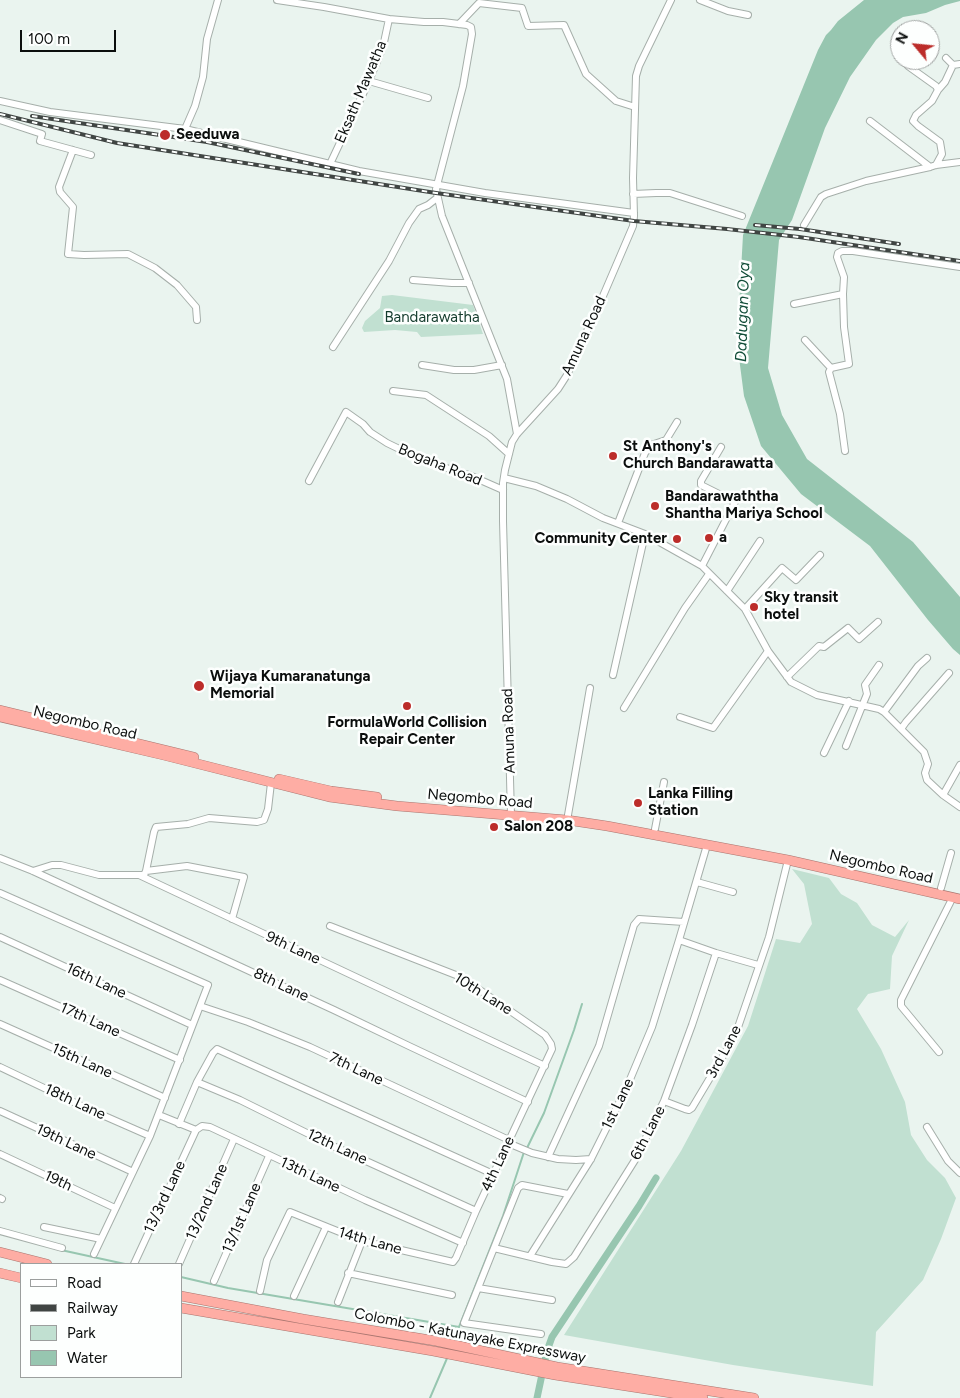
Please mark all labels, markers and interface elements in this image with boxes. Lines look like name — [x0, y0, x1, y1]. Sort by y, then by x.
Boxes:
scale bar — [22, 20, 119, 52]
north arrow — [890, 20, 940, 70]
text: N — [892, 29, 912, 47]
text: 100 m — [28, 30, 70, 48]
street label: Eksath Mawatha — [331, 38, 391, 146]
place label: Seeduwa — [176, 126, 239, 144]
marker: Seeduwa — [158, 128, 172, 142]
water label: Dadugan Oya — [732, 261, 754, 363]
street label: Amuna Road — [558, 293, 610, 379]
park label: Bandarawatha — [384, 309, 480, 327]
place label: St Anthony's Church Bandarawatta — [623, 438, 773, 473]
street label: Bogaha Road — [396, 440, 484, 490]
marker: St Anthony's Church Bandarawatta — [607, 450, 619, 462]
place label: Bandarawaththa Shantha Mariya School — [665, 488, 823, 523]
marker: Bandarawaththa Shantha Mariya School — [649, 500, 661, 512]
place label: a — [719, 529, 727, 547]
place label: Community Center — [534, 530, 667, 548]
marker: a — [703, 532, 715, 544]
marker: Community Center — [671, 533, 683, 545]
place label: Sky transit hotel — [764, 589, 839, 624]
marker: Sky transit hotel — [748, 601, 760, 613]
place label: Wijaya Kumaranatunga Memorial — [210, 668, 371, 703]
marker: Wijaya Kumaranatunga Memorial — [192, 679, 206, 693]
street label: Amuna Road — [499, 688, 519, 774]
marker: FormulaWorld Collision Repair Center — [401, 700, 413, 712]
street label: Negombo Road — [31, 702, 139, 744]
place label: FormulaWorld Collision Repair Center — [327, 714, 487, 749]
street label: Negombo Road — [427, 785, 533, 813]
place label: Lanka Filling Station — [648, 785, 733, 820]
marker: Lanka Filling Station — [632, 797, 644, 809]
place label: Salon 208 — [504, 818, 573, 836]
marker: Salon 208 — [488, 821, 500, 833]
street label: Negombo Road — [827, 846, 935, 888]
street label: 9th Lane — [263, 928, 323, 968]
street label: 16th Lane — [63, 959, 129, 1003]
street label: 8th Lane — [250, 964, 312, 1006]
street label: 10th Lane — [450, 969, 516, 1019]
street label: 17th Lane — [57, 999, 123, 1041]
street label: 3rd Lane — [703, 1022, 745, 1082]
street label: 15th Lane — [49, 1040, 115, 1082]
street label: 7th Lane — [326, 1049, 386, 1089]
street label: 1st Lane — [598, 1076, 638, 1132]
street label: 18th Lane — [42, 1080, 108, 1124]
street label: 6th Lane — [627, 1103, 669, 1163]
street label: 19th Lane — [33, 1120, 99, 1164]
street label: 12th Lane — [304, 1125, 370, 1169]
street label: 4th Lane — [477, 1133, 519, 1195]
street label: 13th Lane — [277, 1153, 343, 1197]
street label: 13/3rd Lane — [140, 1158, 190, 1236]
street label: 13/2nd Lane — [182, 1161, 232, 1243]
street label: 19th — [41, 1167, 75, 1195]
street label: 13/1st Lane — [219, 1180, 265, 1256]
street label: 14th Lane — [336, 1223, 404, 1259]
legend — [20, 1263, 182, 1378]
text: Road — [67, 1274, 102, 1292]
text: Railway — [67, 1299, 118, 1317]
street label: Colombo - Katunayake Expressway — [353, 1305, 587, 1367]
text: Park — [67, 1324, 96, 1342]
text: Water — [67, 1349, 107, 1367]

